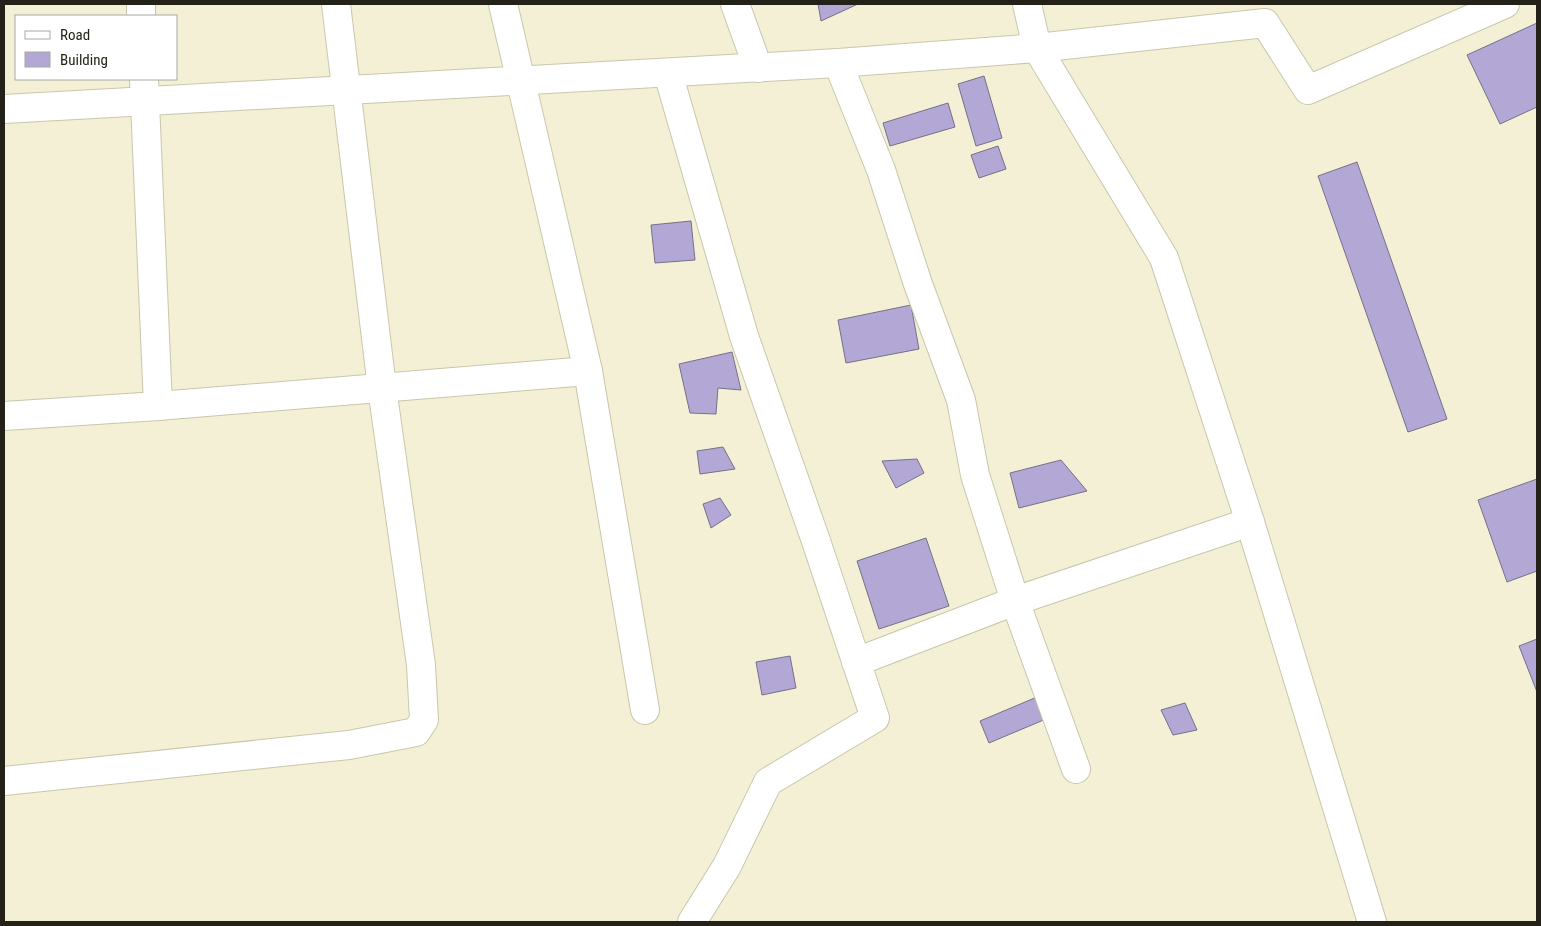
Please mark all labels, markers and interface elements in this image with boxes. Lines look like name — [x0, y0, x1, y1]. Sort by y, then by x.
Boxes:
legend — [15, 15, 178, 80]
text: Road — [60, 26, 90, 44]
text: Building — [60, 51, 108, 69]

